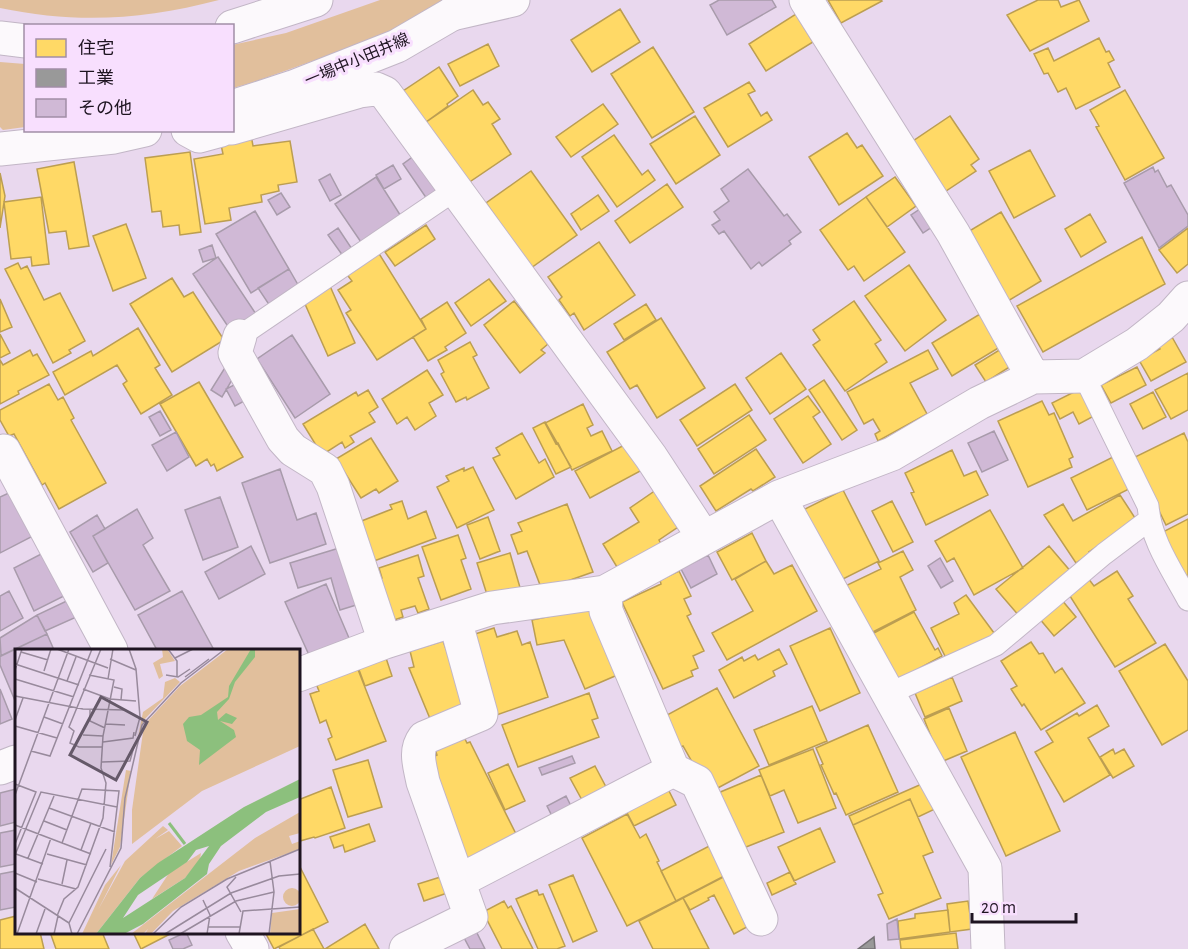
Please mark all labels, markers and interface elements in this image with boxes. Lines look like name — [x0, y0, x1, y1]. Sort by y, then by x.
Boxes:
legend — [24, 24, 234, 132]
street label: 一場中小田井線 — [302, 30, 412, 89]
text: 住宅 — [78, 39, 114, 58]
text: 工業 — [78, 69, 114, 88]
text: その他 — [78, 99, 132, 118]
inset map — [15, 649, 300, 934]
scale bar — [972, 886, 1076, 924]
text: 20 m — [981, 899, 1016, 917]

